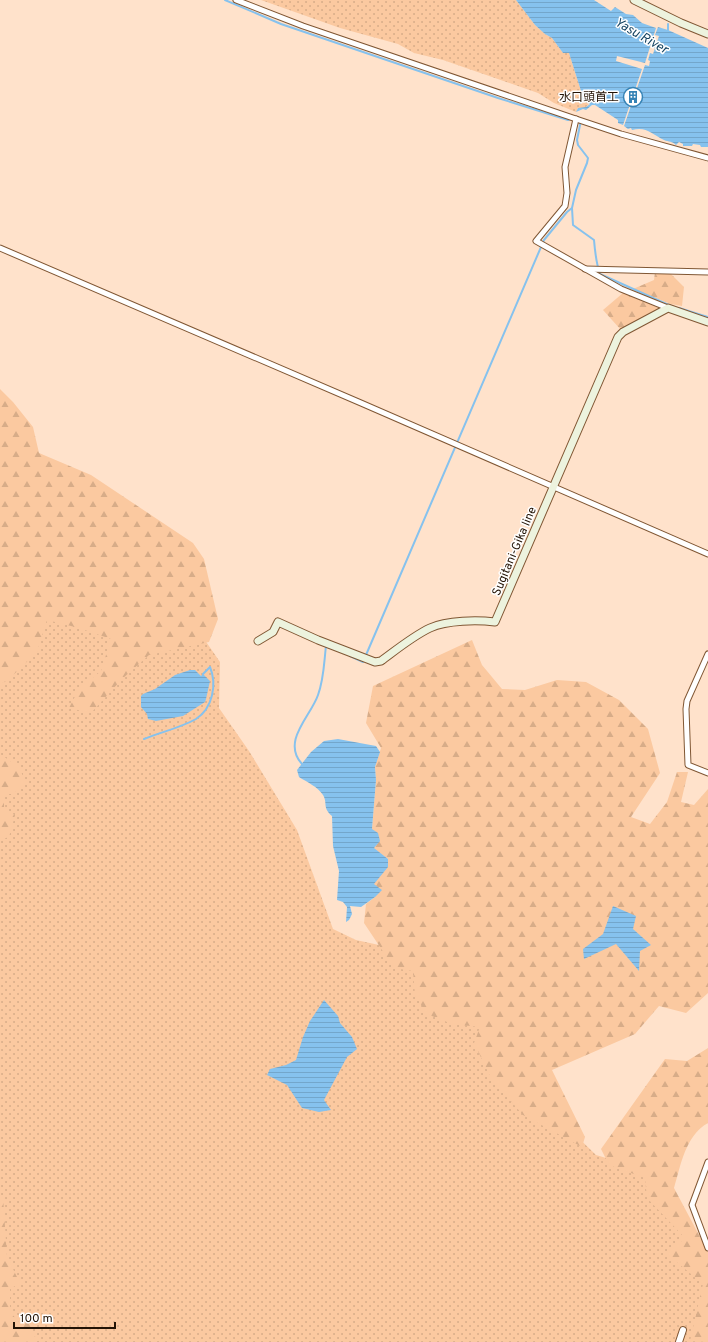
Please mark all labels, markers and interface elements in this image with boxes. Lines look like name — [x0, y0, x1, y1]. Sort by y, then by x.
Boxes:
water label: Yasu River — [611, 15, 671, 59]
building icon: 水口頭首工 — [622, 86, 644, 108]
place label: 水口頭首工 — [559, 90, 619, 106]
street label: Sugitani-Gika line — [489, 504, 541, 598]
scale bar — [14, 1304, 115, 1330]
text: 100 m — [20, 1311, 53, 1327]

